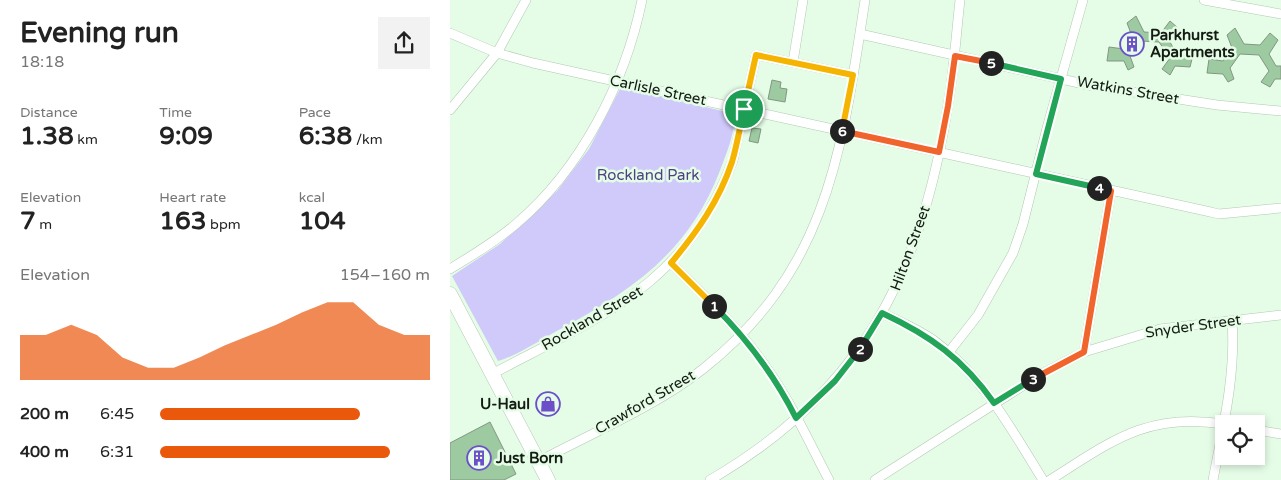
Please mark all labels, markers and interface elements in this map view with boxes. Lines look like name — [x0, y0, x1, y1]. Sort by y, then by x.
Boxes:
text: Evening run — [20, 16, 179, 50]
button: share — [378, 17, 430, 69]
place label: Parkhurst Apartments — [1150, 26, 1235, 62]
building icon: Parkhurst Apartments — [1119, 31, 1145, 57]
pin: 5 — [978, 50, 1004, 76]
text: 18:18 — [20, 52, 64, 72]
text: 5 — [987, 55, 996, 72]
street label: Carlisle Street — [608, 71, 708, 109]
street label: Watkins Street — [1075, 72, 1181, 108]
pin — [723, 88, 765, 130]
icon: arrive — [730, 95, 758, 123]
text: Distance — [20, 104, 78, 121]
text: Time — [159, 104, 192, 121]
text: Pace — [299, 104, 331, 121]
pin: 6 — [830, 118, 854, 144]
text: 1.38 — [20, 121, 74, 151]
text: 9:09 — [159, 121, 213, 151]
text: 6:38 — [299, 121, 352, 151]
text: 6 — [838, 123, 847, 140]
text: km — [74, 131, 98, 148]
text: /km — [352, 131, 383, 148]
park label: Rockland Park — [597, 166, 699, 184]
pin: 4 — [1086, 176, 1112, 200]
text: 4 — [1095, 180, 1104, 197]
text: Elevation — [20, 189, 81, 206]
text: Heart rate — [159, 189, 226, 206]
text: kcal — [299, 189, 325, 206]
street label: Hilton Street — [886, 203, 934, 293]
text: 7 — [20, 206, 36, 236]
text: 163 — [159, 206, 206, 236]
text: 104 — [299, 206, 346, 236]
text: m — [36, 216, 52, 233]
text: bpm — [206, 216, 241, 233]
text: Elevation — [20, 265, 90, 285]
text: 154–160 m — [340, 265, 430, 285]
street label: Rockland Street — [538, 282, 646, 354]
pin: 1 — [702, 294, 726, 318]
text: 1 — [710, 298, 719, 315]
street label: Snyder Street — [1144, 310, 1242, 342]
pin: 2 — [848, 336, 872, 362]
text: 2 — [856, 341, 865, 358]
street label: Crawford Street — [592, 366, 698, 438]
pin: 3 — [1020, 366, 1046, 392]
text: 3 — [1029, 371, 1038, 388]
shop icon: U-Haul — [535, 391, 561, 417]
place label: U-Haul — [480, 395, 530, 413]
text: 200 m — [20, 404, 69, 424]
text: 6:45 — [100, 404, 134, 424]
map controls — [1215, 415, 1265, 465]
button: locate — [1215, 415, 1265, 465]
text: 400 m — [20, 442, 69, 462]
text: 6:31 — [100, 442, 134, 462]
building icon: Just Born — [466, 445, 492, 471]
place label: Just Born — [495, 449, 563, 467]

